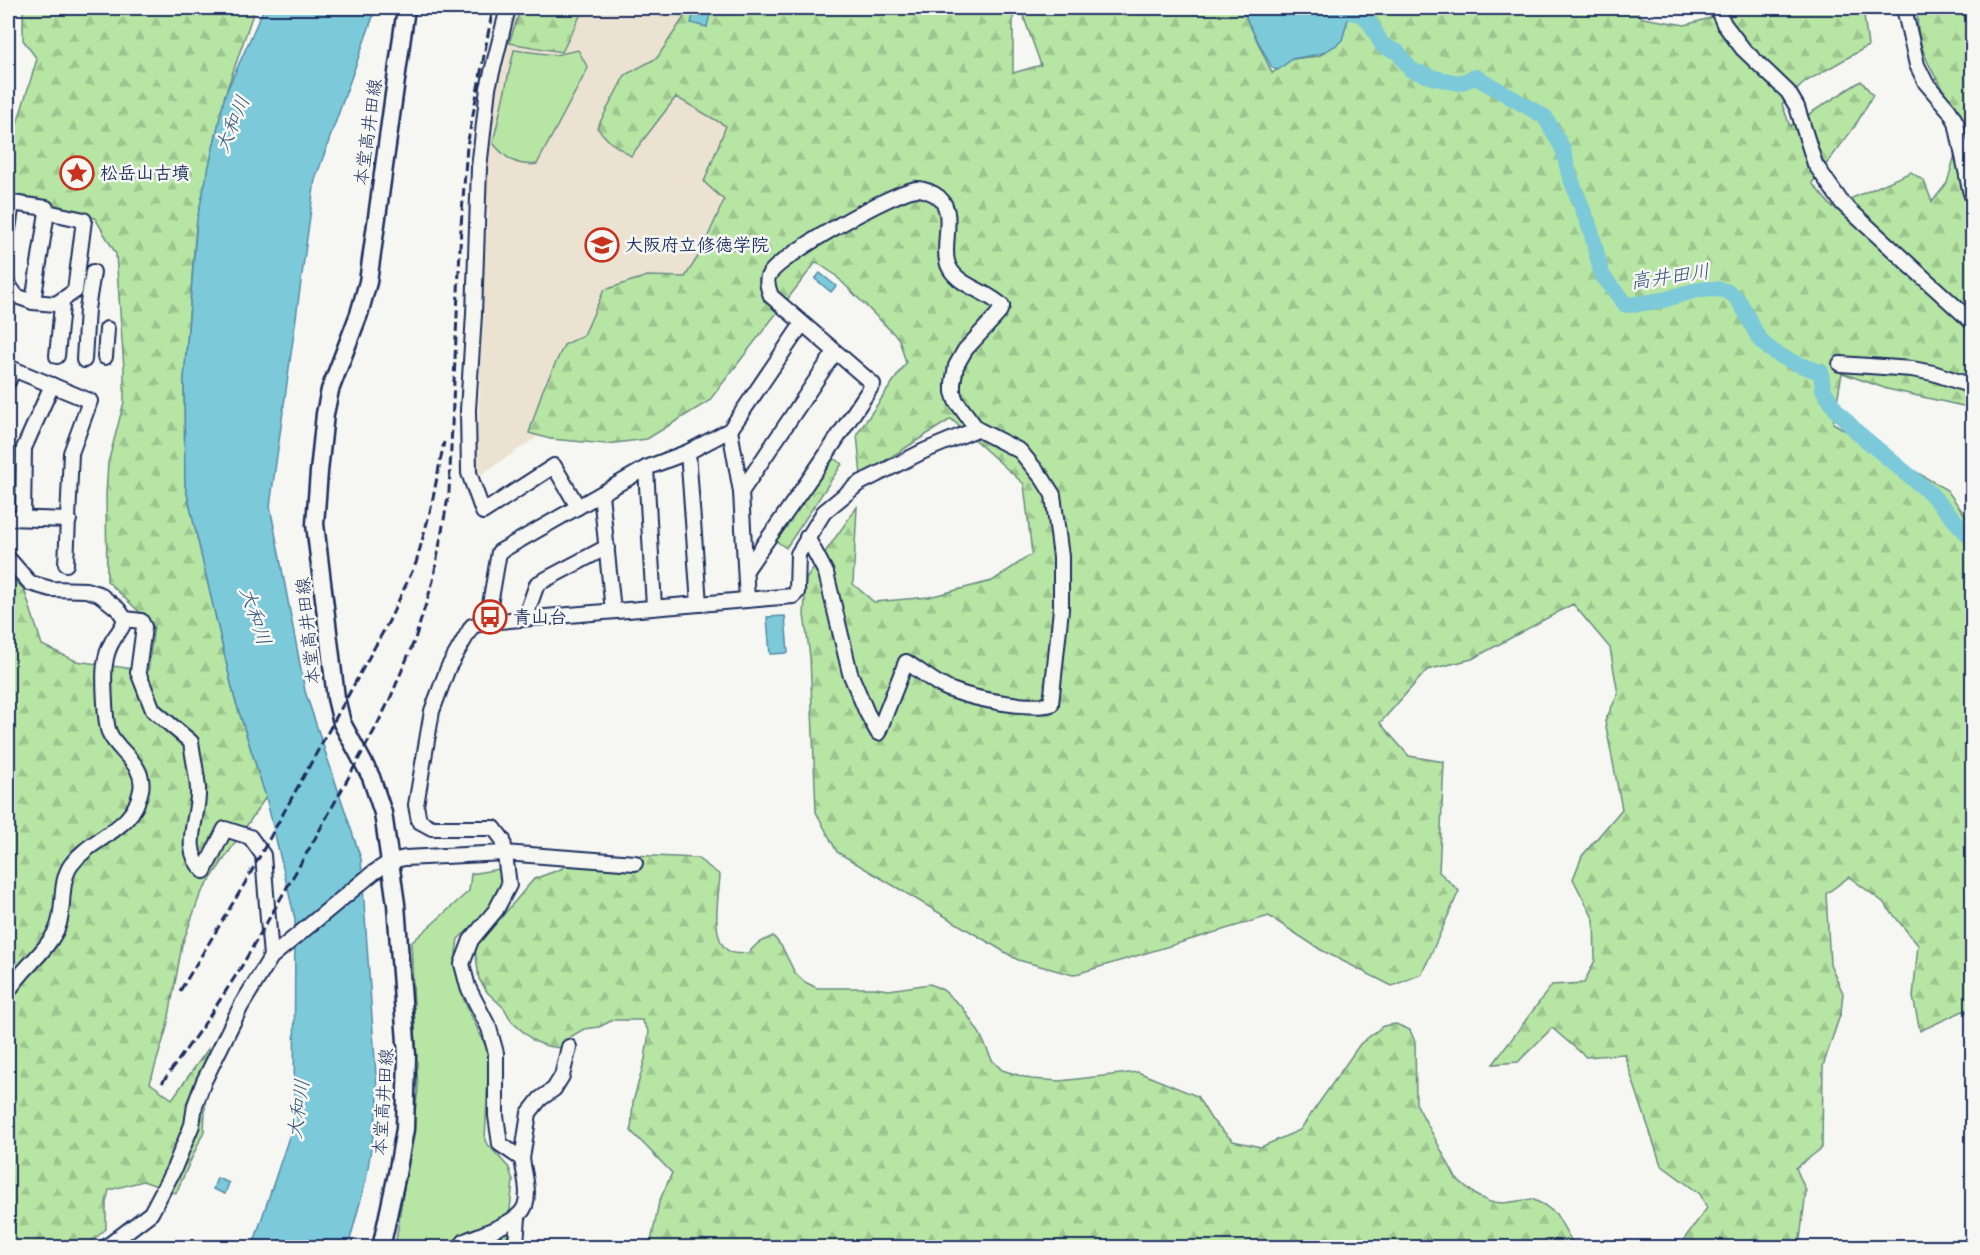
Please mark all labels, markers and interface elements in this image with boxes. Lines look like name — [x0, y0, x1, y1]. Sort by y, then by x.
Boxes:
street label: 本堂高井田線 — [351, 77, 386, 187]
water label: 大和川 — [210, 92, 256, 157]
place icon: 松岳山古墳 — [59, 155, 95, 191]
place label: 松岳山古墳 — [100, 163, 190, 184]
school or university icon: 大阪府立修徳学院 — [584, 227, 620, 263]
place label: 大阪府立修徳学院 — [625, 235, 769, 256]
water label: 高井田川 — [1629, 260, 1711, 294]
street label: 本堂高井田線 — [292, 576, 325, 686]
water label: 大和川 — [234, 584, 276, 649]
bus stop icon: 青山台 — [472, 599, 508, 635]
place label: 青山台 — [513, 607, 567, 628]
street label: 本堂高井田線 — [369, 1047, 398, 1157]
water label: 大和川 — [283, 1078, 315, 1141]

